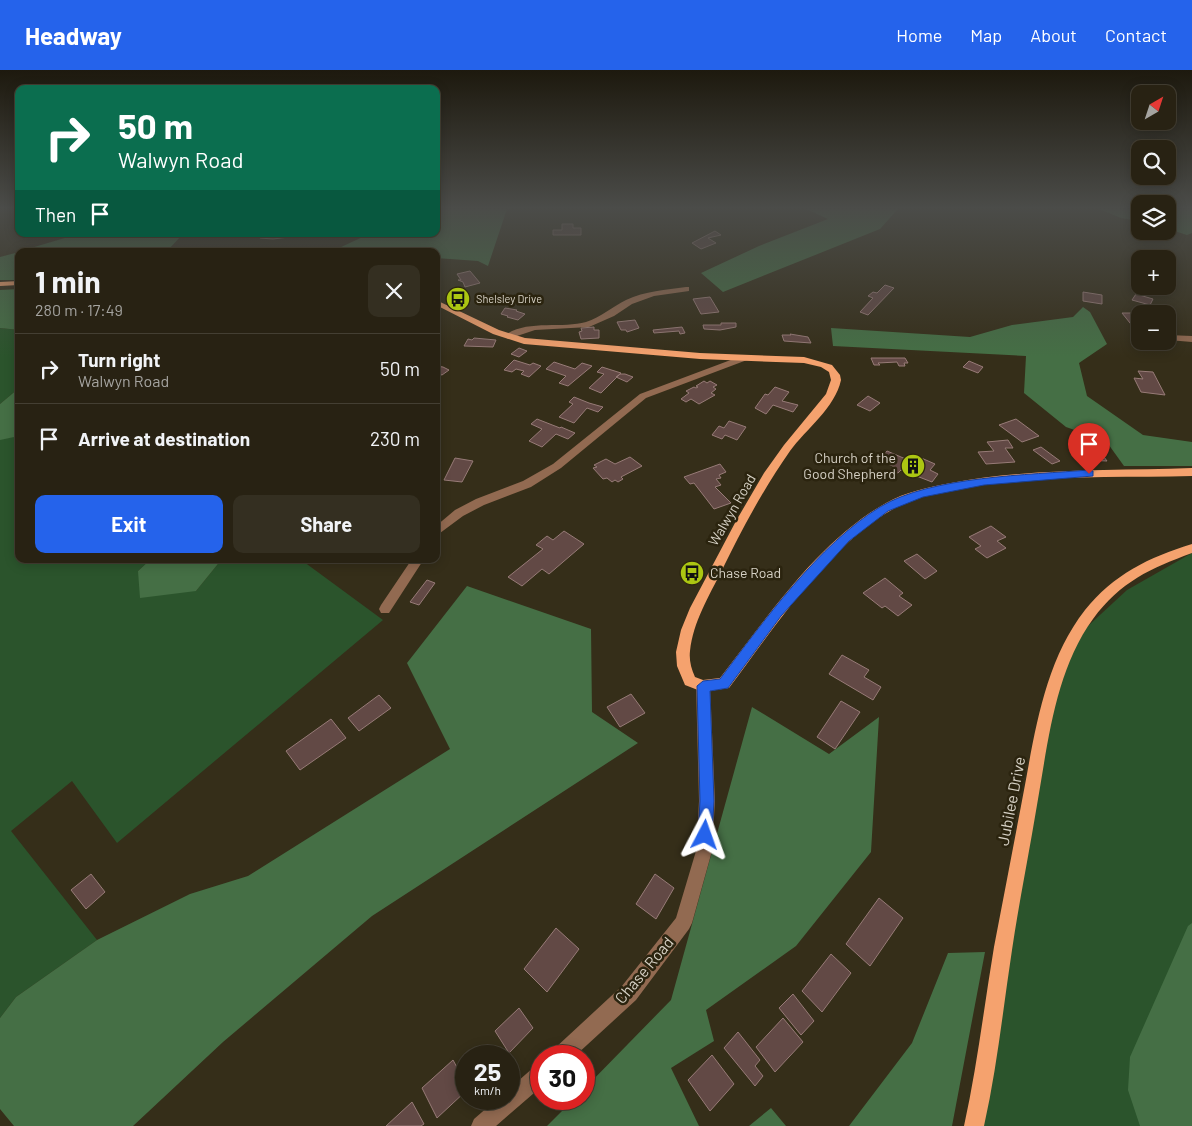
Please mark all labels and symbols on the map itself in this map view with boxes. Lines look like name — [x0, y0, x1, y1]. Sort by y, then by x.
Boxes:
north arrow — [1131, 85, 1176, 130]
bus stop icon: Shelsley Drive — [445, 286, 471, 312]
place label: Shelsley Drive — [476, 292, 542, 305]
pin — [1068, 423, 1110, 474]
place label: Church of the Good Shepherd — [803, 449, 896, 482]
building icon: Church of the Good Shepherd — [900, 453, 926, 479]
street label: Walwyn Road — [704, 471, 759, 549]
bus stop icon: Chase Road — [679, 560, 705, 586]
place label: Chase Road — [710, 564, 781, 581]
street label: Jubilee Drive — [993, 755, 1028, 847]
position arrow — [678, 808, 730, 860]
street label: Chase Road — [610, 932, 677, 1007]
speed limit sign: 30 — [530, 1045, 595, 1110]

